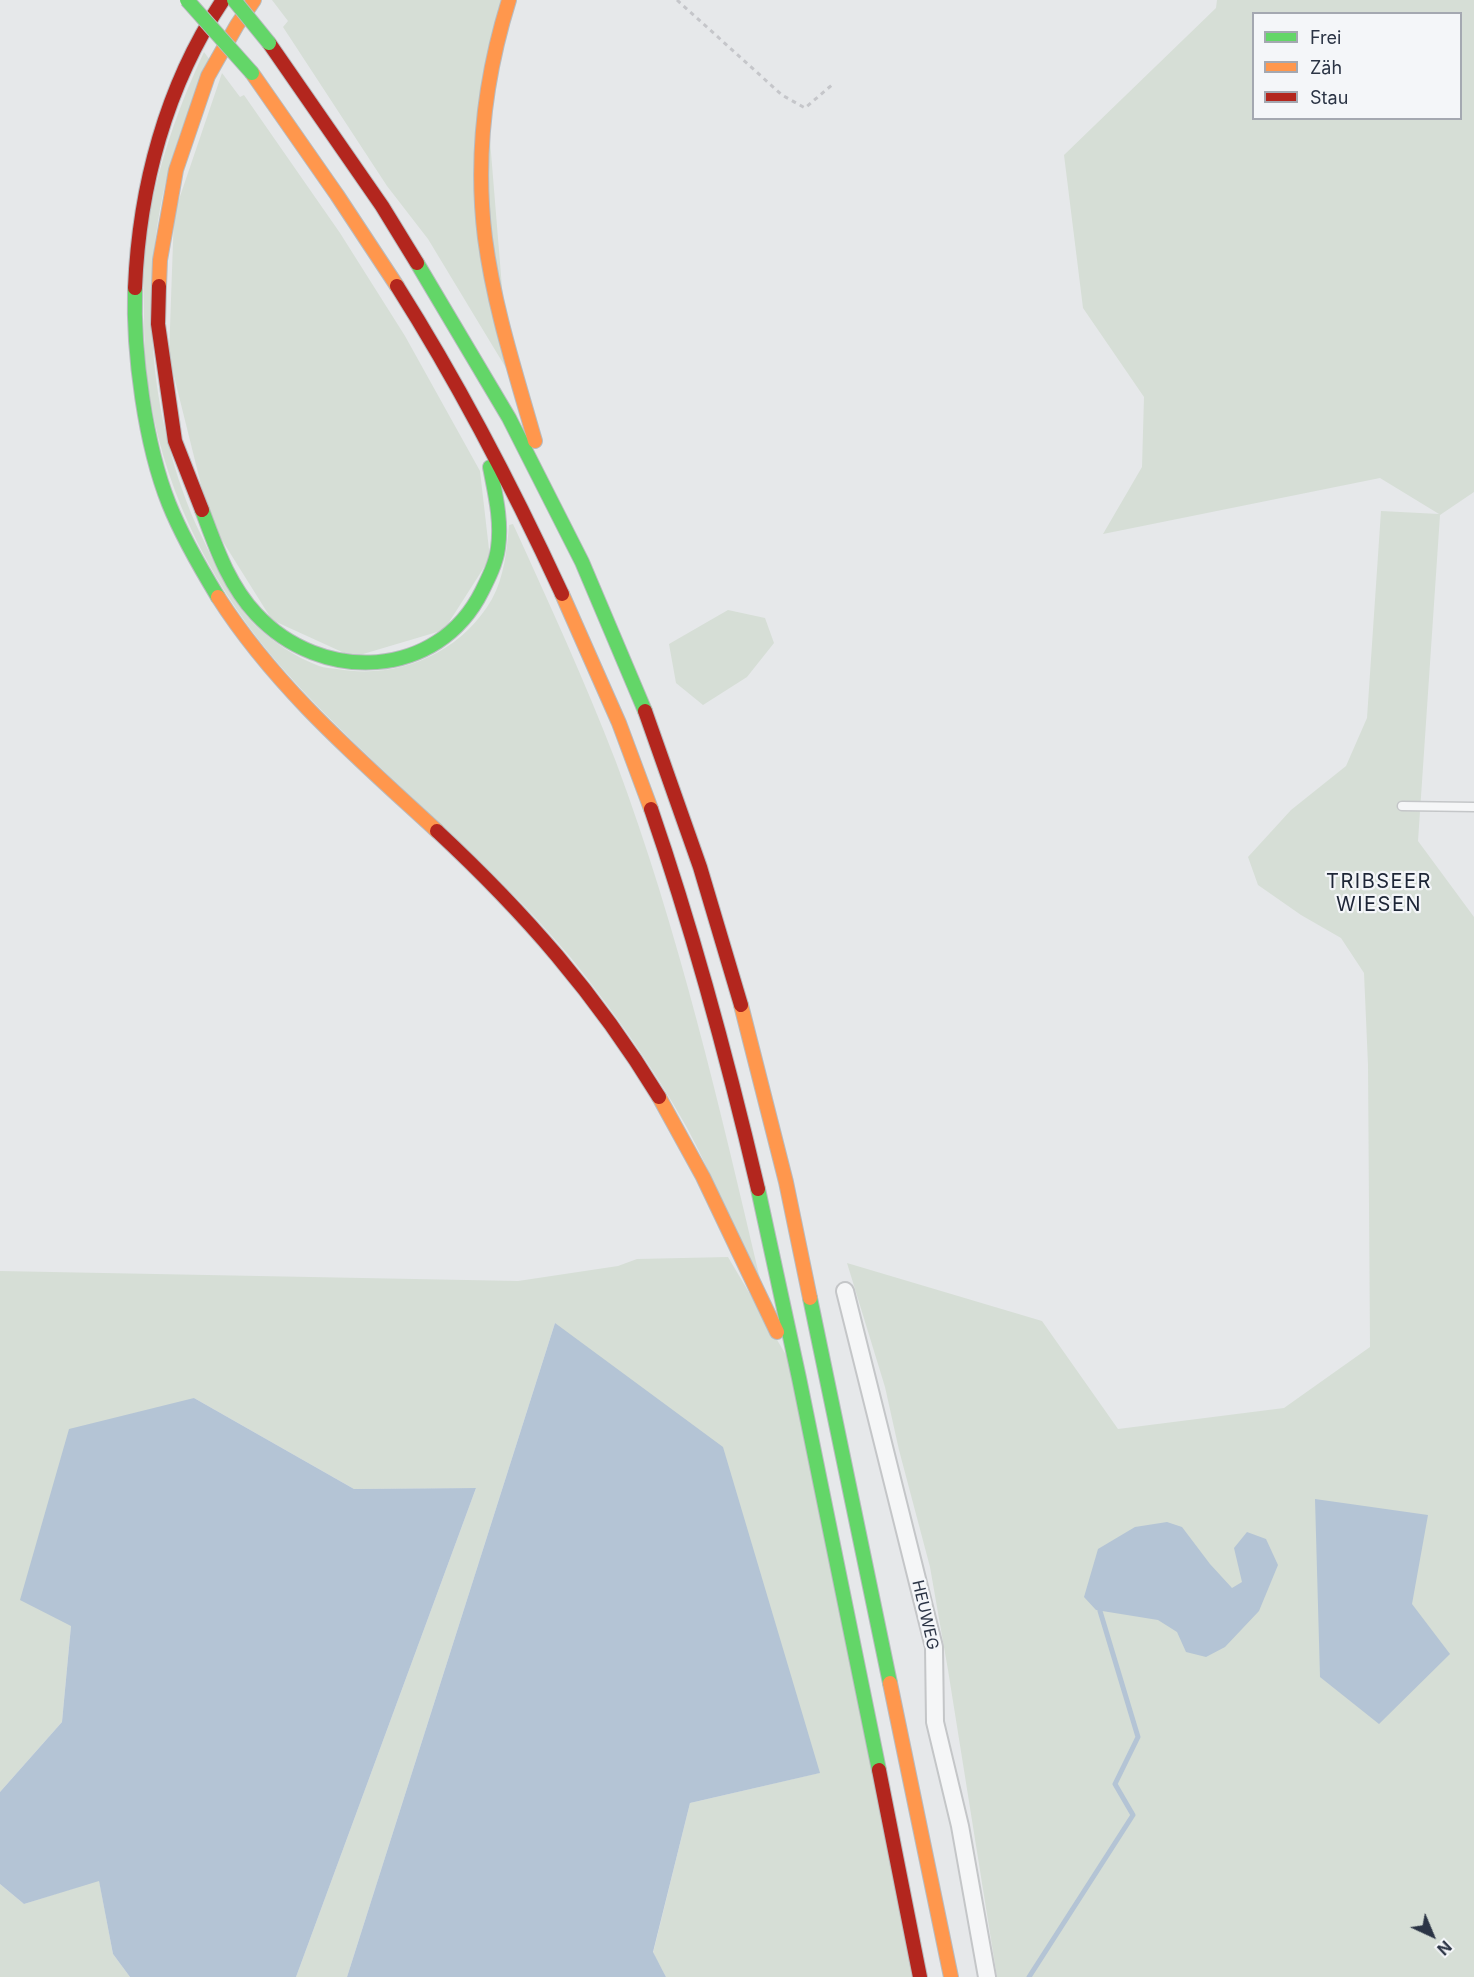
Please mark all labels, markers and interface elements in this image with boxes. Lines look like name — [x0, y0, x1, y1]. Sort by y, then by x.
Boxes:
legend — [1252, 12, 1462, 120]
text: Frei — [1310, 27, 1341, 48]
text: Zäh — [1310, 57, 1342, 78]
text: Stau — [1310, 87, 1348, 108]
district label: TRIBSEER WIESEN — [1326, 870, 1432, 917]
street label: HEUWEG — [908, 1578, 942, 1652]
north arrow — [1402, 1905, 1462, 1965]
text: N — [1433, 1937, 1456, 1959]

